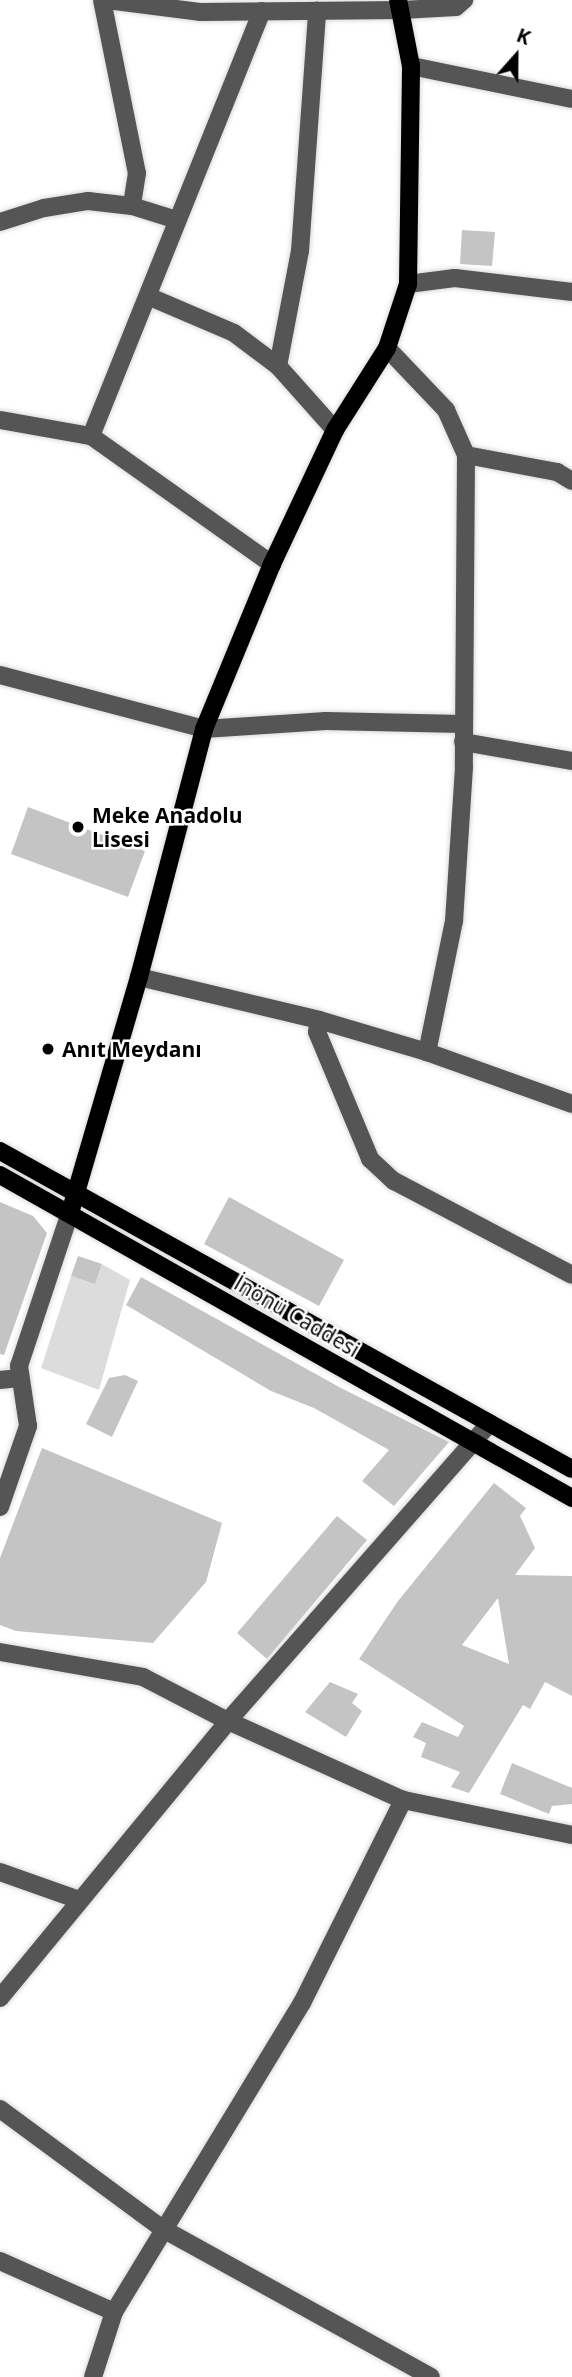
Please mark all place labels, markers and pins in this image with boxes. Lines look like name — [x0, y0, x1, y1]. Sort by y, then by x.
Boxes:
place label: Meke Anadolu Lisesi — [92, 802, 243, 852]
marker: Meke Anadolu Lisesi — [70, 819, 86, 835]
place label: Anıt Meydanı — [62, 1036, 202, 1062]
marker: Anıt Meydanı — [40, 1041, 56, 1057]

